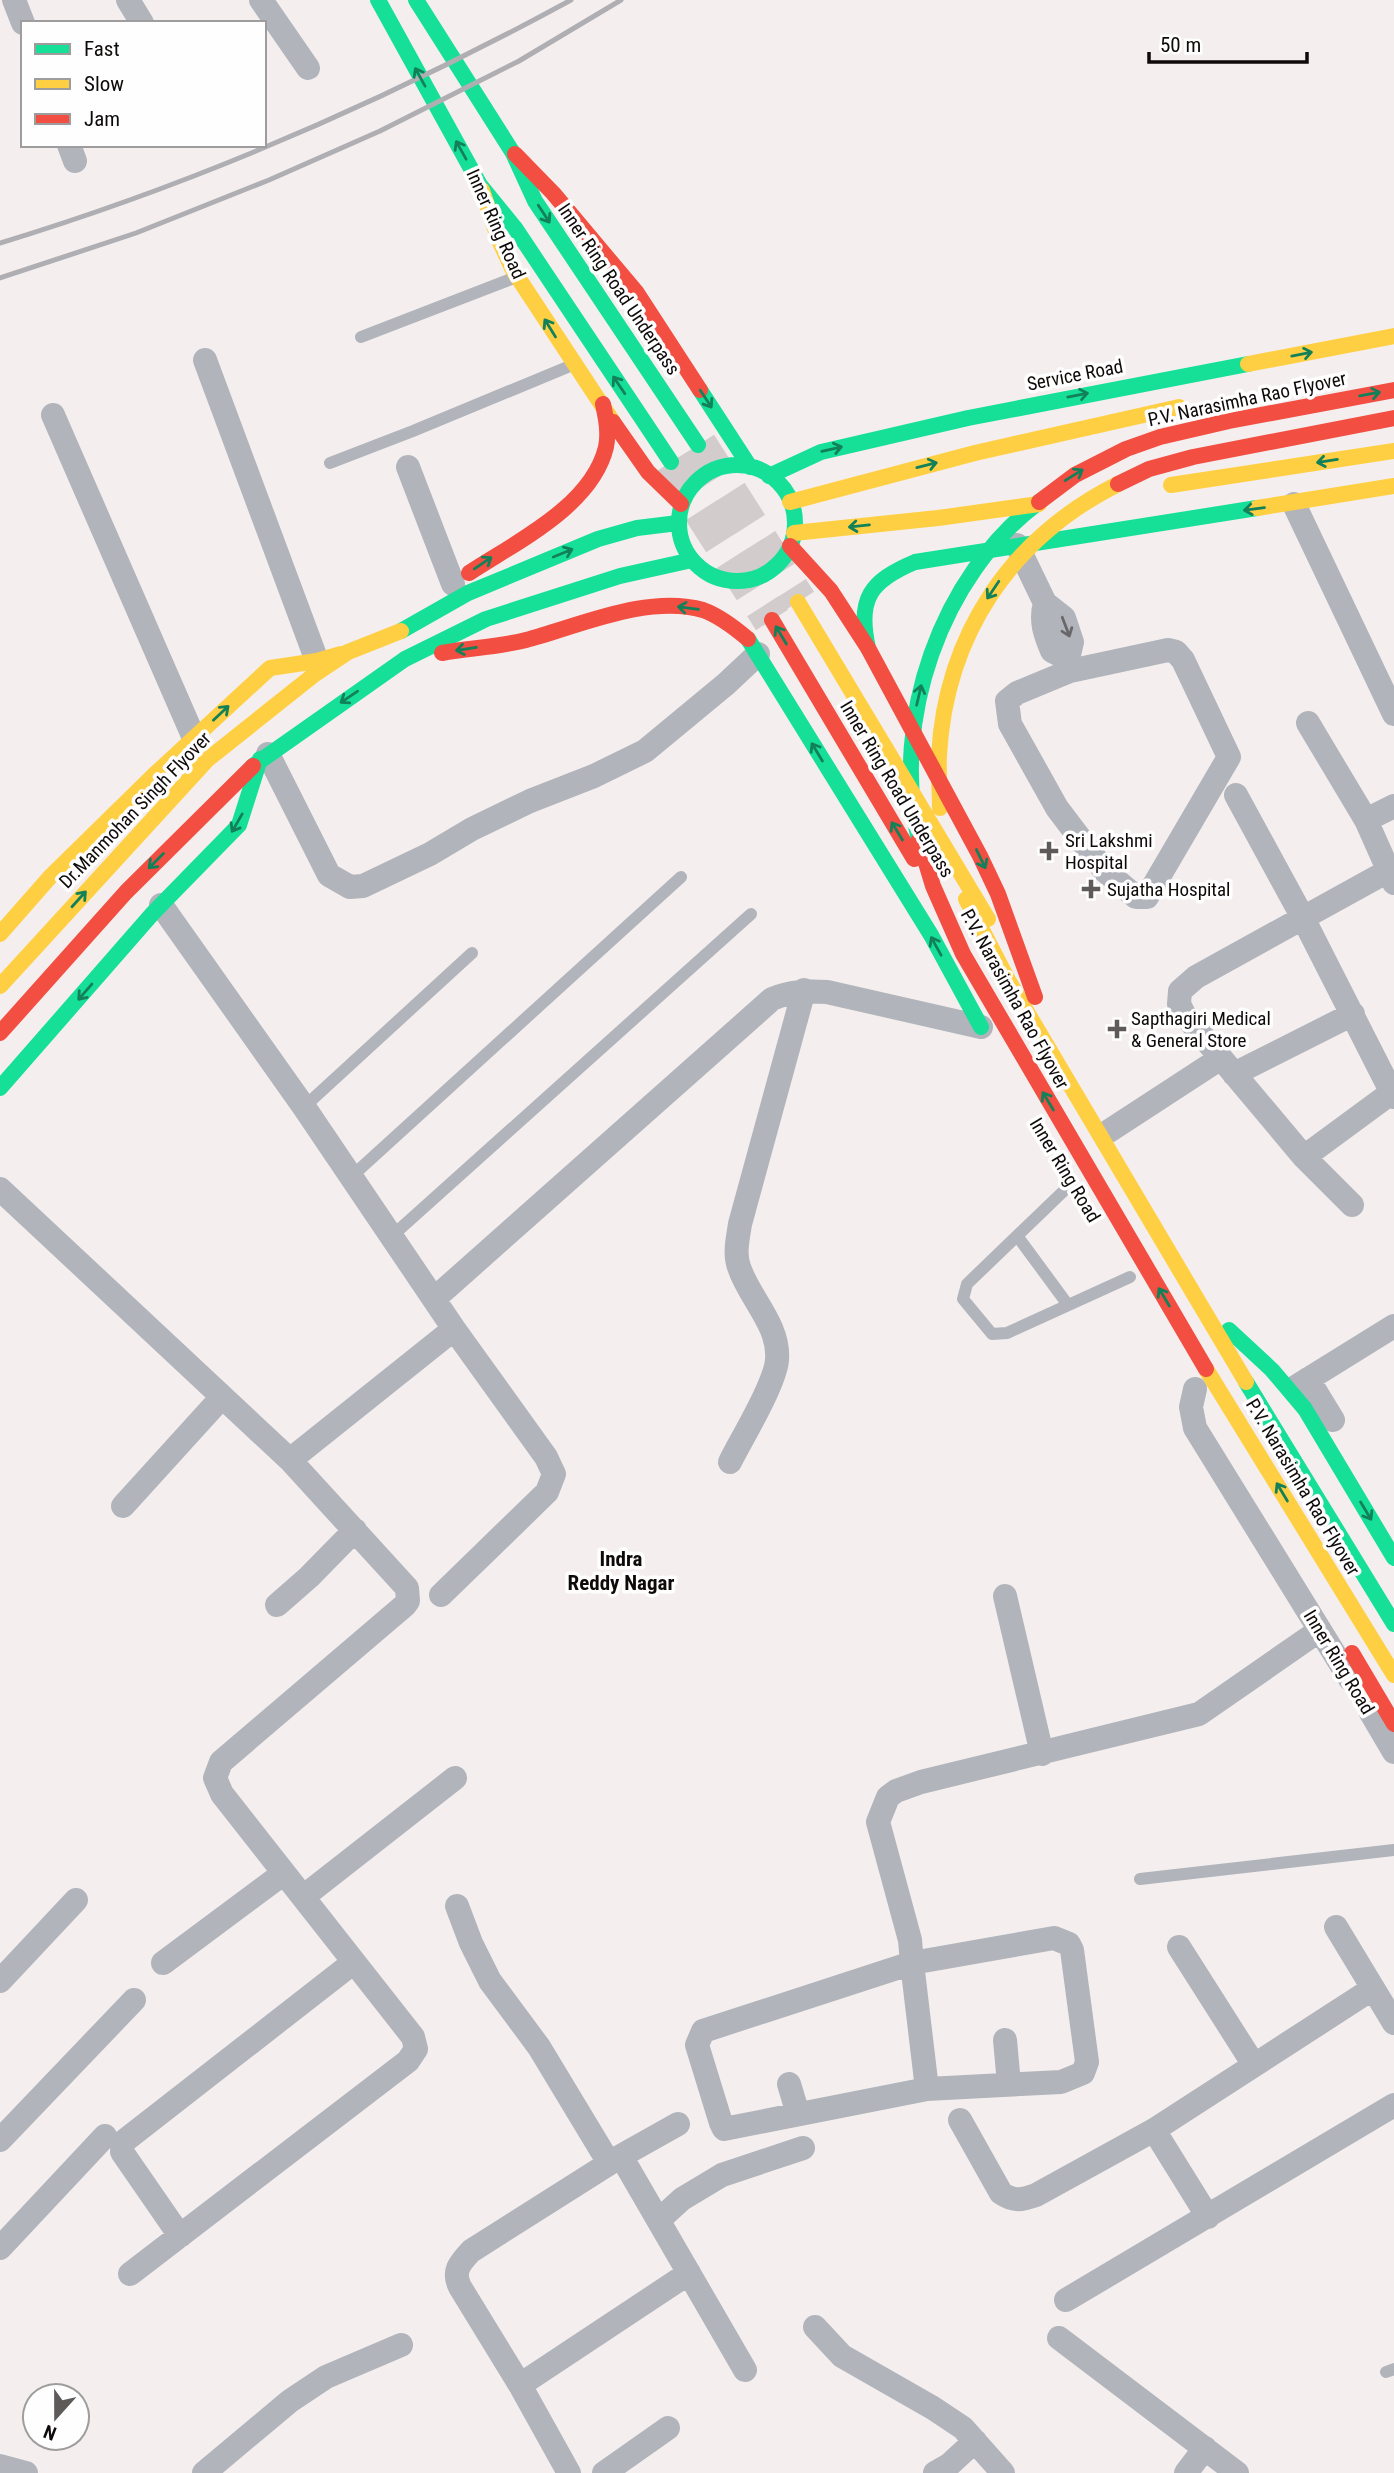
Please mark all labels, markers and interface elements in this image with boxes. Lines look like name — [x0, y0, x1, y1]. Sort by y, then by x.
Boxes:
legend — [21, 21, 266, 147]
scale bar — [1149, 21, 1306, 65]
text: 50 m — [1160, 33, 1201, 57]
text: Fast — [84, 37, 120, 61]
one-way arrow — [413, 67, 427, 87]
text: Slow — [84, 72, 124, 96]
text: Jam — [84, 107, 120, 131]
one-way arrow — [454, 140, 467, 161]
street label: Inner Ring Road — [462, 166, 530, 282]
street label: Inner Ring Road Underpass — [553, 199, 685, 379]
one-way arrow — [537, 203, 551, 223]
one-way arrow — [543, 319, 558, 338]
one-way arrow — [1290, 346, 1313, 360]
street label: Service Road — [1025, 354, 1125, 396]
street label: P.V. Narasimha Rao Flyover — [1146, 367, 1349, 431]
one-way arrow — [612, 376, 626, 395]
one-way arrow — [1358, 387, 1381, 401]
one-way arrow — [1066, 388, 1089, 402]
one-way arrow — [698, 389, 713, 408]
one-way arrow — [820, 442, 843, 456]
one-way arrow — [1316, 455, 1338, 468]
one-way arrow — [915, 458, 938, 471]
one-way arrow — [1064, 468, 1084, 482]
one-way arrow — [1243, 503, 1266, 516]
one-way arrow — [848, 520, 870, 533]
one-way arrow — [551, 546, 573, 559]
one-way arrow — [473, 556, 492, 570]
one-way arrow — [986, 580, 1000, 599]
one-way arrow — [677, 602, 700, 615]
one-way arrow — [1061, 616, 1074, 637]
one-way arrow — [773, 625, 787, 645]
one-way arrow — [455, 643, 478, 656]
one-way arrow — [913, 684, 926, 707]
one-way arrow — [339, 690, 359, 704]
street label: Inner Ring Road Underpass — [835, 697, 959, 881]
one-way arrow — [212, 705, 230, 721]
street label: Dr.Manmohan Singh Flyover — [54, 727, 216, 893]
one-way arrow — [810, 742, 824, 762]
one-way arrow — [229, 813, 244, 832]
one-way arrow — [890, 821, 904, 841]
place label: Sri Lakshmi Hospital — [1065, 829, 1153, 874]
marker: Sri Lakshmi Hospital — [1039, 841, 1059, 861]
one-way arrow — [974, 848, 988, 869]
one-way arrow — [148, 853, 165, 870]
place label: Sujatha Hospital — [1107, 878, 1230, 901]
marker: Sujatha Hospital — [1081, 879, 1101, 899]
one-way arrow — [70, 891, 87, 908]
street label: P.V. Narasimha Rao Flyover — [956, 905, 1074, 1093]
one-way arrow — [929, 936, 943, 956]
one-way arrow — [77, 983, 93, 1001]
place label: Sapthagiri Medical & General Store — [1131, 1007, 1271, 1052]
marker: Sapthagiri Medical & General Store — [1109, 1021, 1125, 1037]
one-way arrow — [1041, 1092, 1055, 1112]
street label: Inner Ring Road — [1025, 1114, 1105, 1226]
one-way arrow — [1156, 1288, 1170, 1308]
street label: P.V. Narasimha Rao Flyover — [1241, 1394, 1365, 1580]
one-way arrow — [1274, 1482, 1288, 1502]
one-way arrow — [1359, 1500, 1373, 1520]
district label: Indra Reddy Nagar — [568, 1547, 674, 1595]
street label: Inner Ring Road — [1299, 1606, 1379, 1718]
north arrow — [21, 2382, 91, 2452]
text: N — [41, 2420, 60, 2445]

